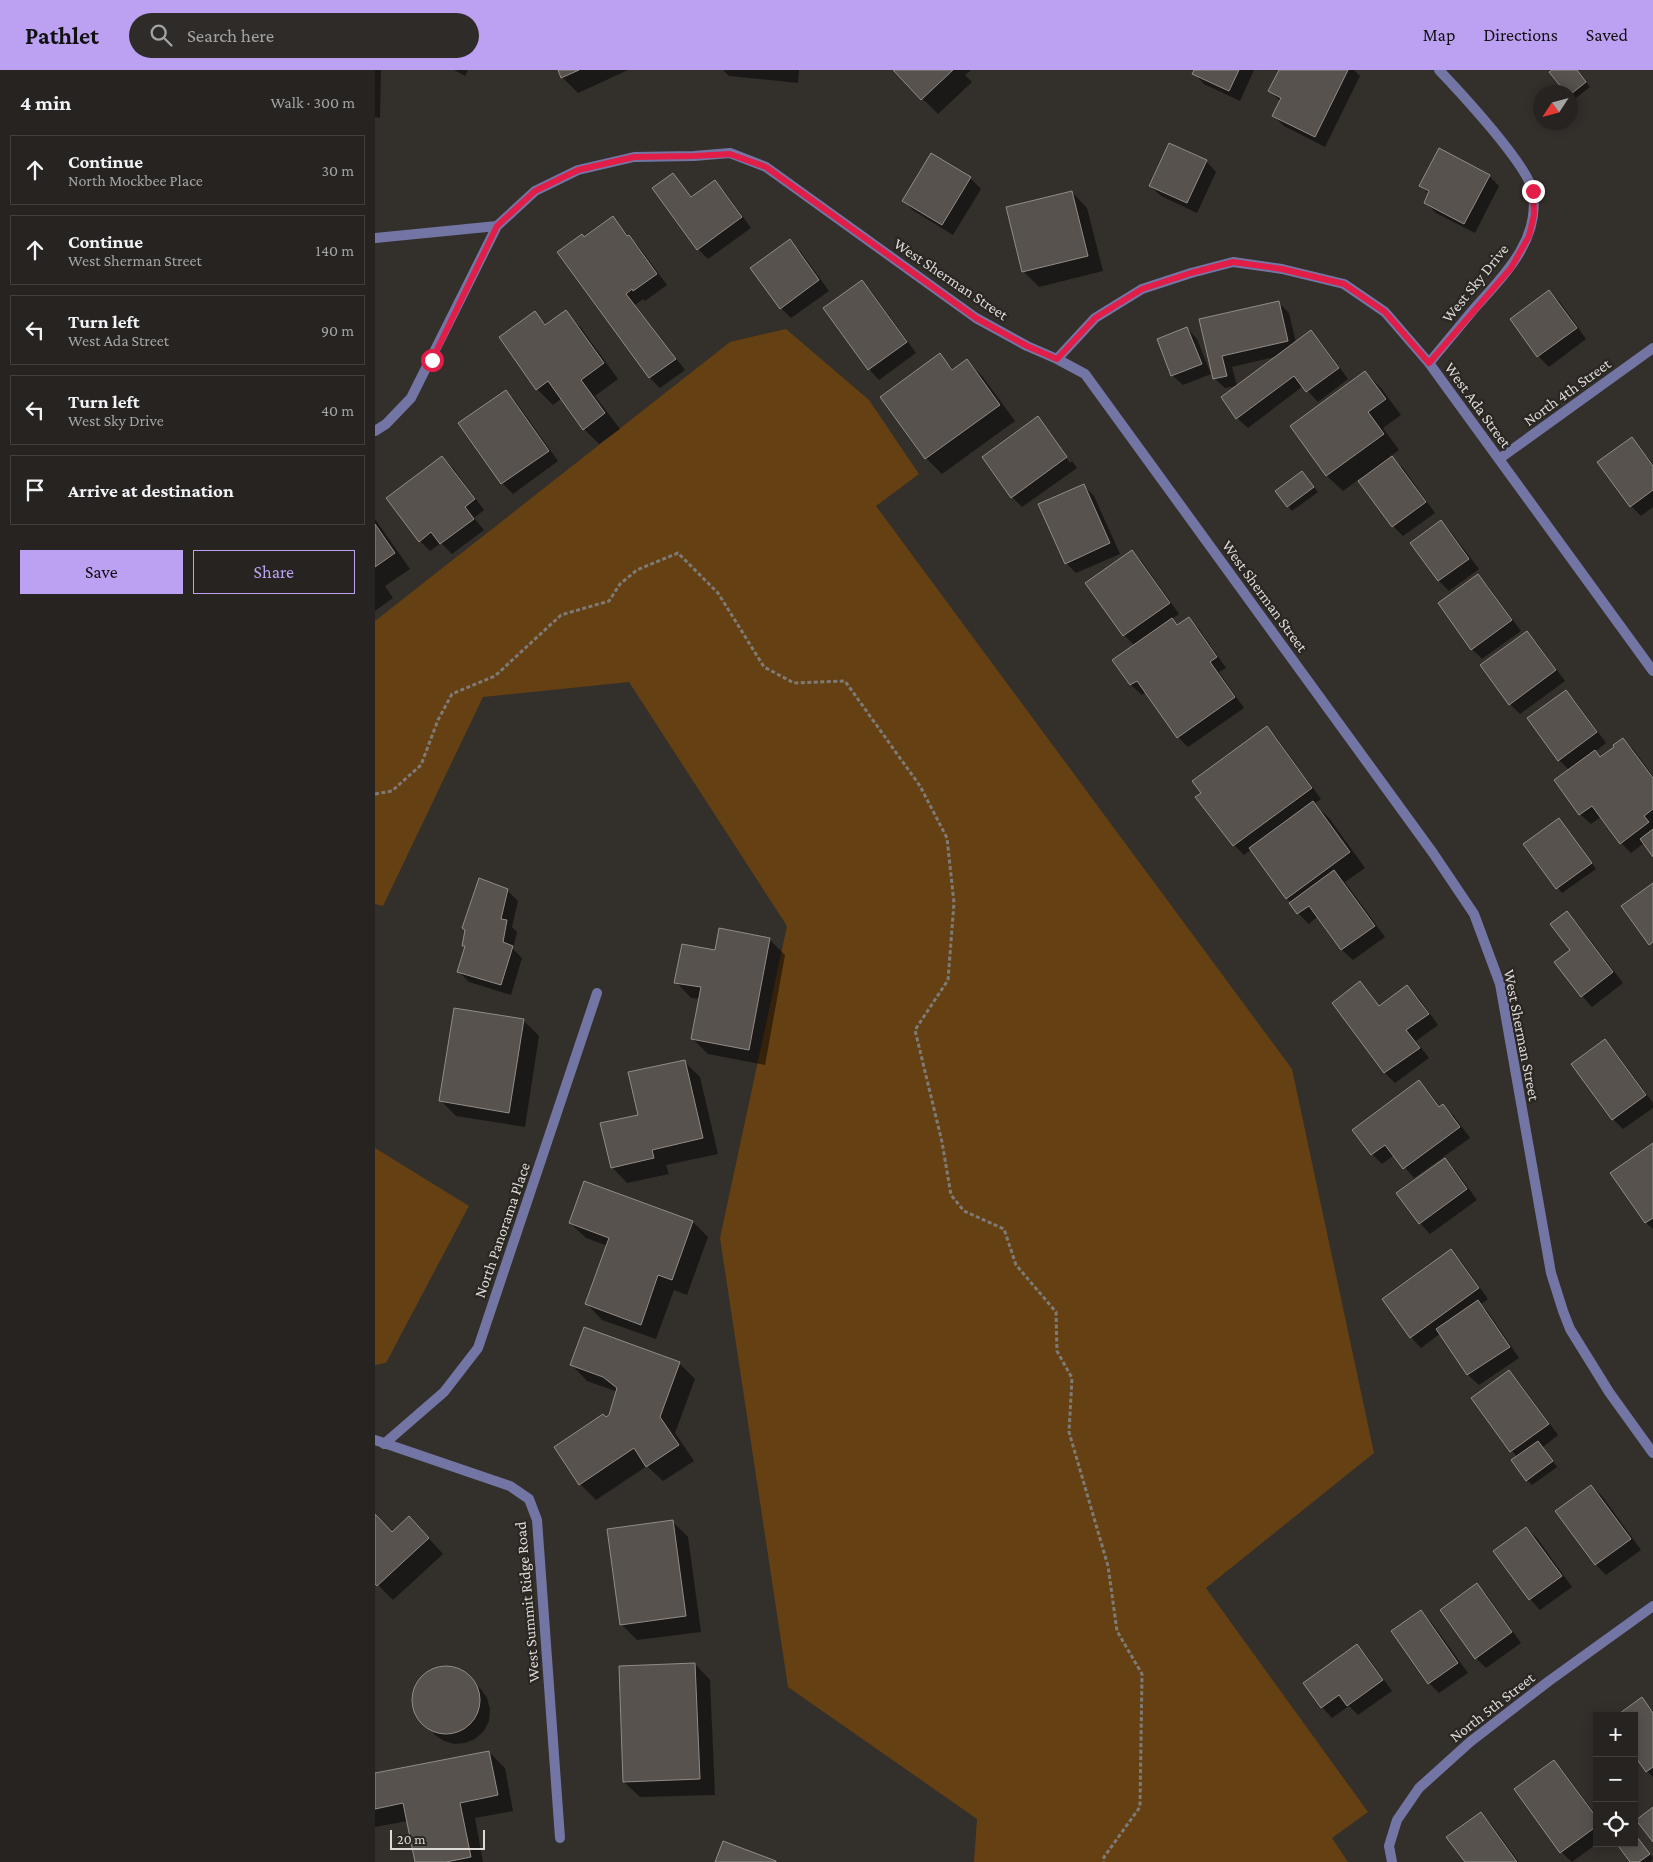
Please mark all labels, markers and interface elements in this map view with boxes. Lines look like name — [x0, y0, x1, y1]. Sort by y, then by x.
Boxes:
search box — [129, 13, 479, 58]
icon: search — [147, 21, 175, 49]
text: Pathlet — [25, 22, 99, 49]
text: Search here — [187, 25, 274, 46]
text: Map — [1423, 25, 1455, 45]
text: Directions — [1483, 25, 1558, 45]
text: Saved — [1586, 25, 1628, 45]
north arrow — [1533, 85, 1578, 130]
text: 4 min — [20, 91, 71, 115]
text: Walk · 300 m — [270, 94, 355, 111]
text: Continue — [68, 151, 143, 172]
icon: ahead — [21, 156, 49, 184]
text: 30 m — [322, 162, 354, 179]
text: North Mockbee Place — [68, 172, 203, 189]
route end — [1522, 180, 1545, 203]
text: Continue — [68, 231, 143, 252]
street label: West Sherman Street — [891, 235, 1012, 324]
icon: ahead — [21, 236, 49, 264]
street label: West Sky Drive — [1438, 240, 1512, 326]
text: 140 m — [316, 242, 354, 259]
text: West Sherman Street — [68, 252, 202, 269]
text: Turn left — [68, 311, 140, 332]
icon: left — [21, 316, 49, 344]
text: 90 m — [321, 322, 354, 339]
text: West Ada Street — [68, 332, 169, 349]
route start — [421, 349, 444, 372]
street label: North 4th Street — [1520, 354, 1614, 429]
street label: West Ada Street — [1441, 359, 1515, 451]
text: Turn left — [68, 391, 140, 412]
icon: left — [21, 396, 49, 424]
text: 40 m — [321, 402, 354, 419]
text: West Sky Drive — [68, 412, 164, 429]
icon: arrive — [21, 476, 49, 504]
text: Arrive at destination — [68, 480, 234, 501]
street label: West Sherman Street — [1219, 537, 1312, 656]
button: Save — [20, 550, 183, 594]
button: Share — [193, 550, 355, 594]
street label: West Sherman Street — [1501, 968, 1543, 1103]
street label: North Panorama Place — [471, 1160, 533, 1300]
street label: West Summit Ridge Road — [511, 1520, 543, 1683]
street label: North 5th Street — [1446, 1668, 1538, 1745]
map controls — [1593, 1712, 1638, 1847]
button: + — [1593, 1712, 1638, 1757]
button: − — [1593, 1757, 1638, 1802]
button: locate — [1593, 1802, 1638, 1847]
scale bar — [390, 1827, 485, 1850]
text: 20 m — [397, 1831, 425, 1847]

